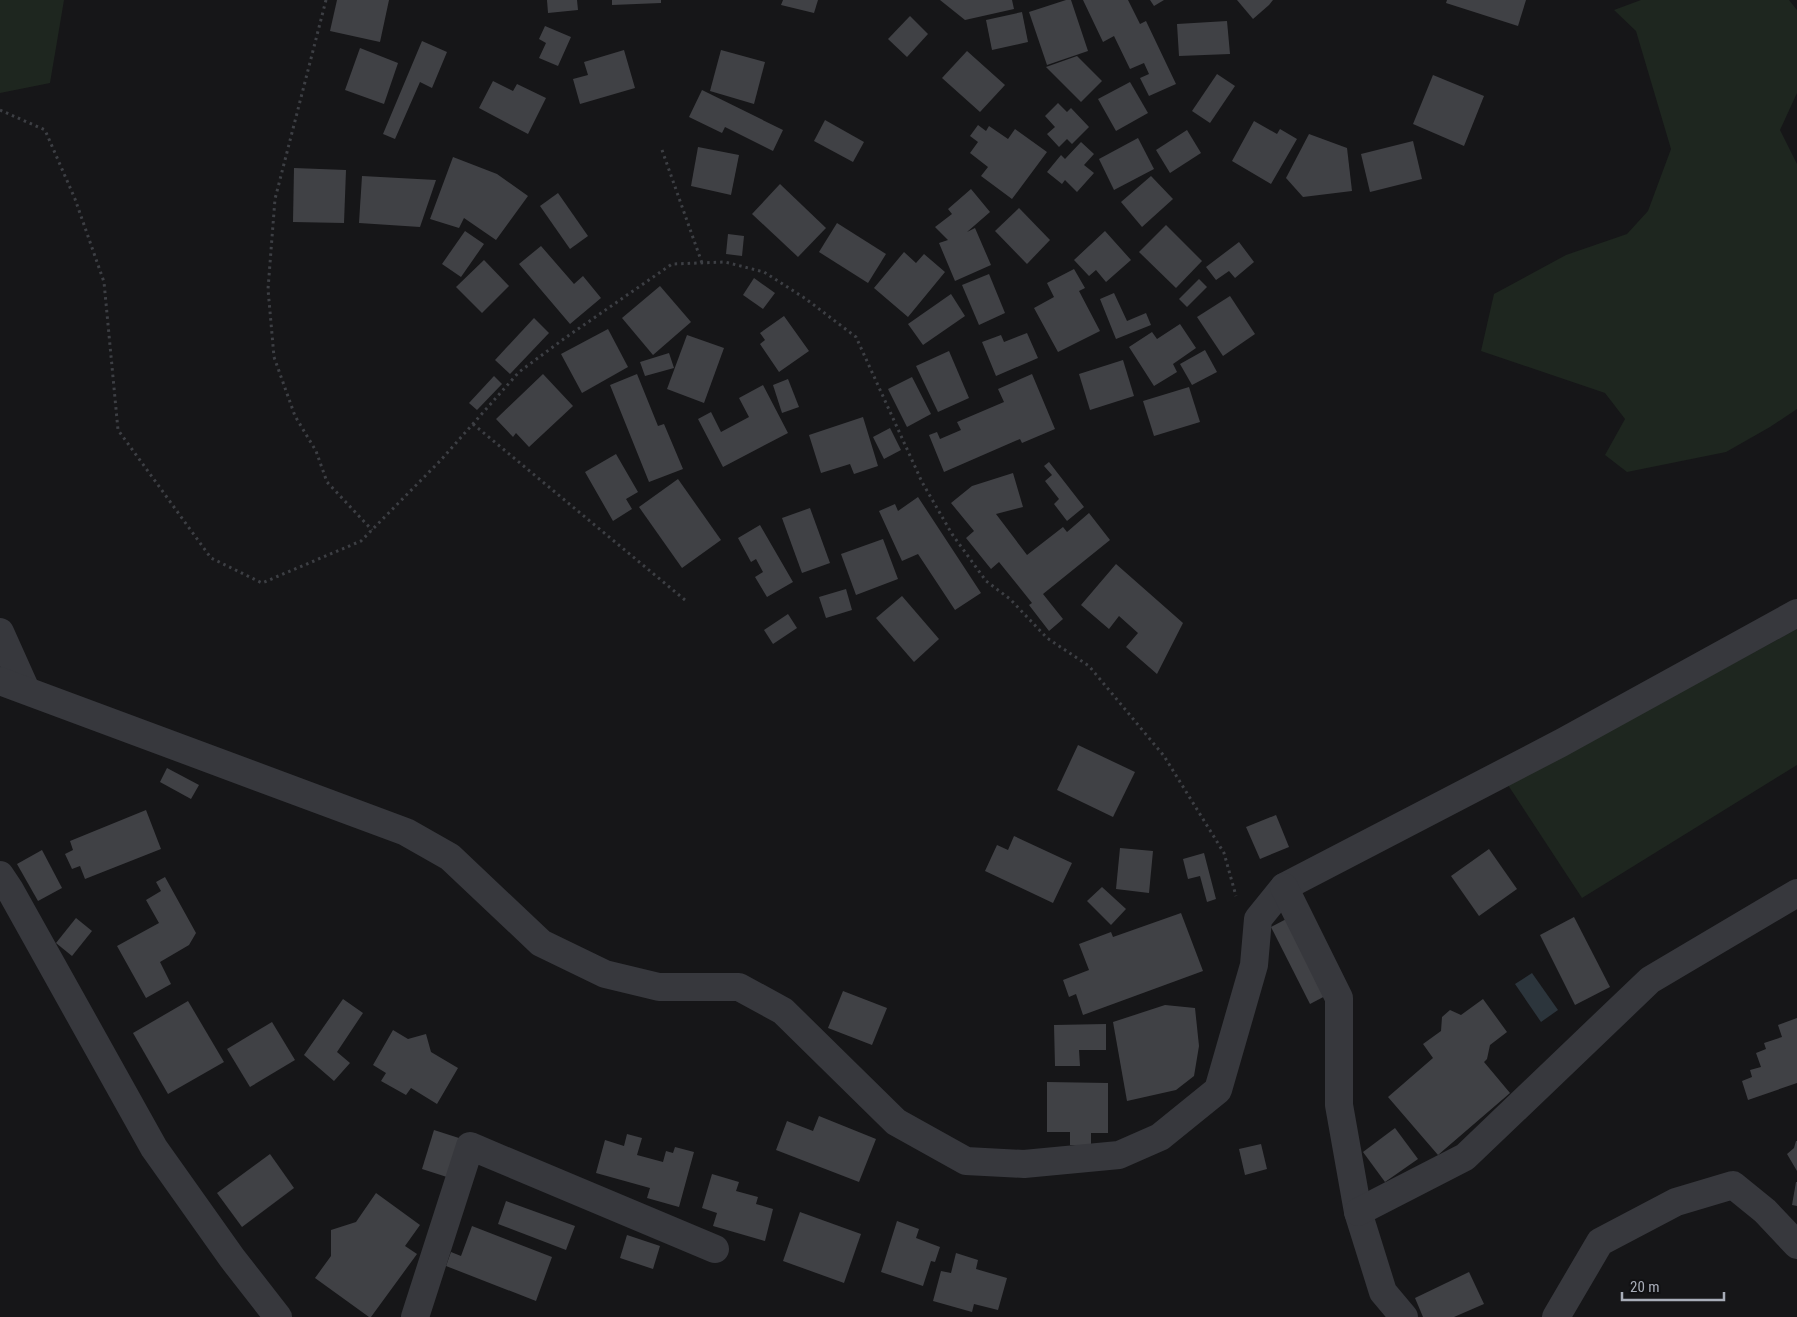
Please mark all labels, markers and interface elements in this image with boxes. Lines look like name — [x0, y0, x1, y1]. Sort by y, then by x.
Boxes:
scale bar — [1622, 1270, 1724, 1302]
text: 20 m — [1630, 1278, 1660, 1296]

